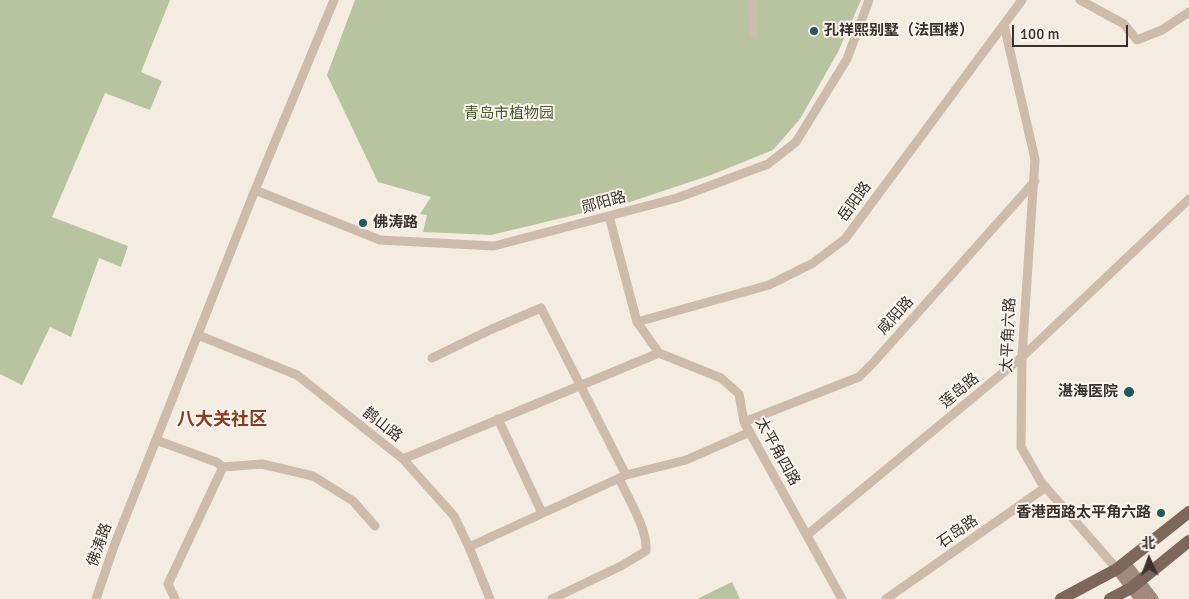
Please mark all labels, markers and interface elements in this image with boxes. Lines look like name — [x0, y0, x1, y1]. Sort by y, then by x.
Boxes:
scale bar — [1014, 15, 1130, 47]
place label: 孔祥熙别墅（法国楼） — [824, 22, 974, 40]
marker: 孔祥熙别墅（法国楼） — [808, 25, 820, 37]
text: 100 m — [1020, 25, 1060, 43]
park label: 青岛市植物园 — [464, 105, 554, 123]
street label: 岳阳路 — [834, 179, 876, 225]
street label: 郧阳路 — [580, 188, 628, 218]
place label: 佛涛路 — [373, 214, 418, 232]
marker: 佛涛路 — [357, 217, 369, 229]
street label: 咸阳路 — [874, 293, 918, 339]
street label: 太平角六路 — [998, 297, 1020, 373]
street label: 莲岛路 — [937, 370, 983, 412]
place label: 湛海医院 — [1058, 383, 1118, 401]
marker: 湛海医院 — [1122, 385, 1136, 399]
street label: 鹊山路 — [359, 404, 405, 446]
district label: 八大关社区 — [177, 409, 267, 431]
street label: 太平角四路 — [751, 415, 803, 489]
place label: 香港西路太平角六路 — [1016, 504, 1151, 522]
marker: 香港西路太平角六路 — [1155, 507, 1167, 519]
street label: 石岛路 — [934, 512, 982, 552]
street label: 佛涛路 — [84, 521, 116, 569]
north arrow — [1124, 534, 1174, 584]
text: 北 — [1141, 535, 1156, 552]

